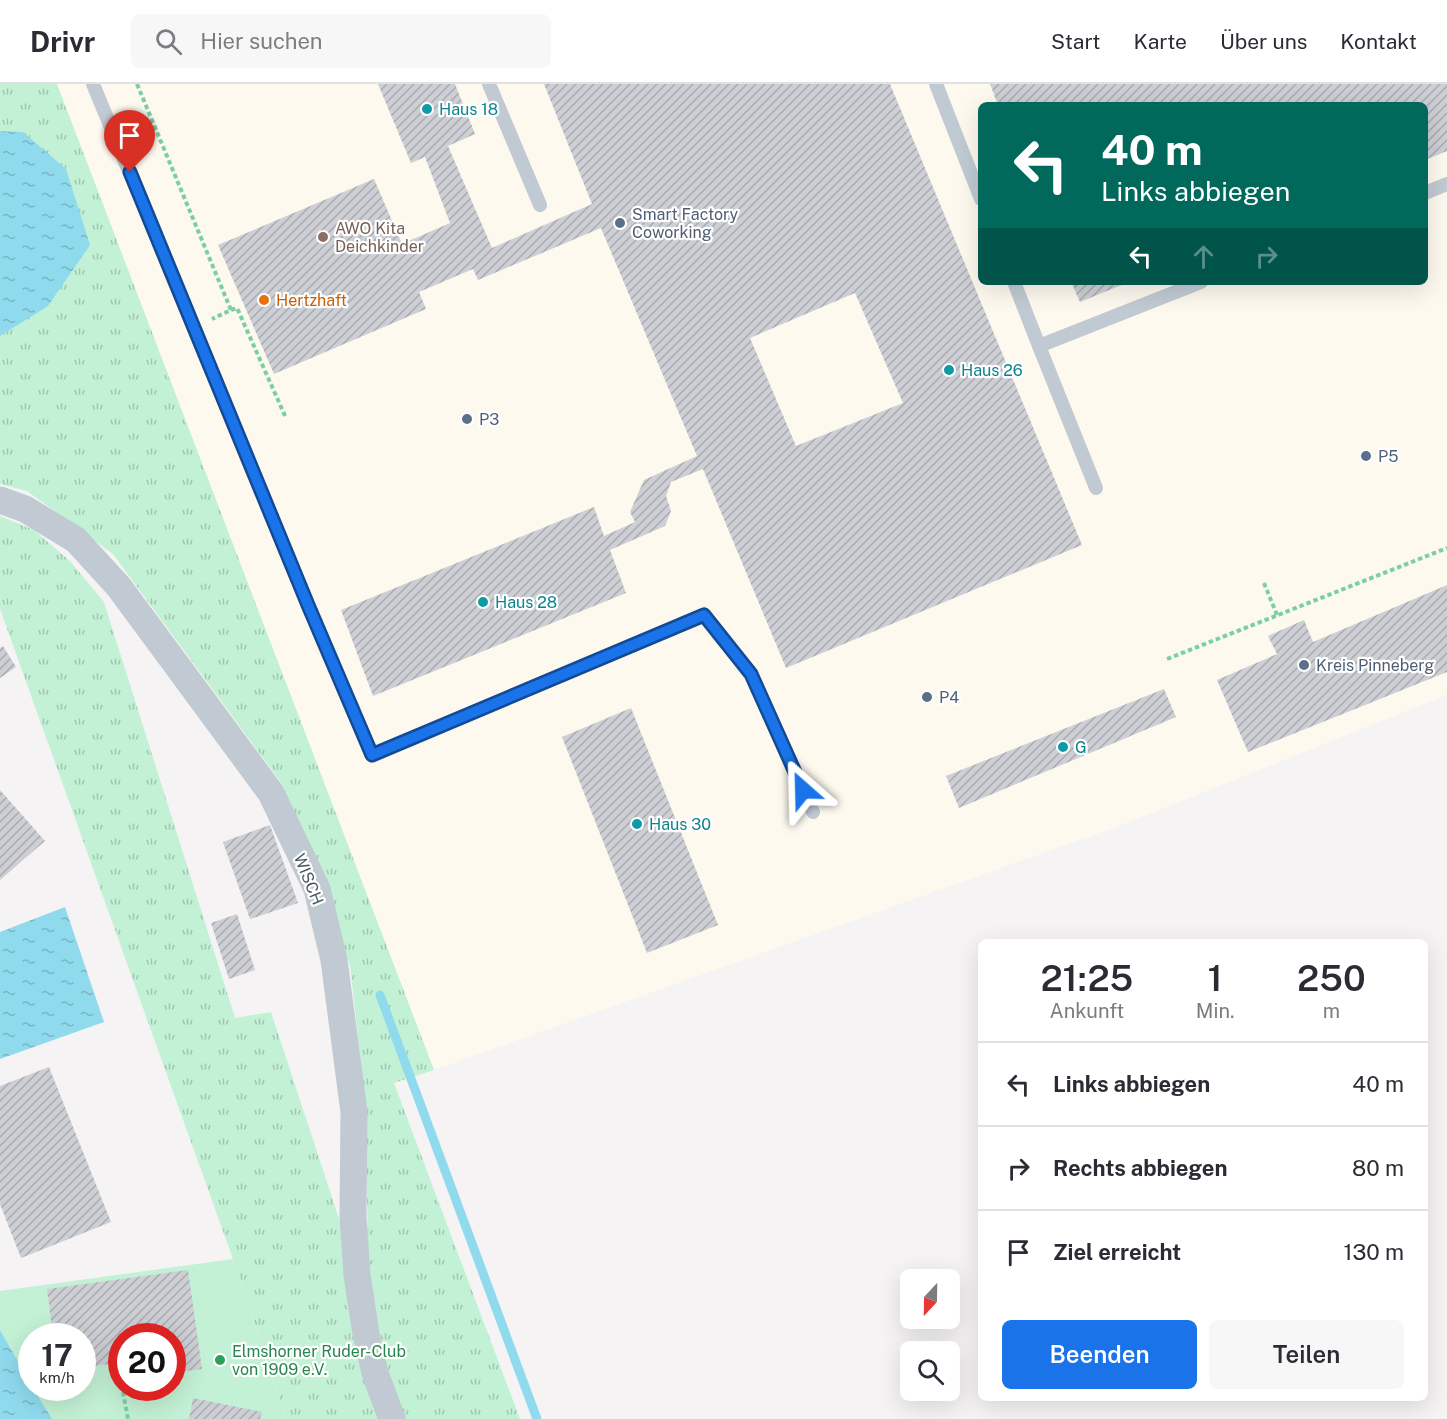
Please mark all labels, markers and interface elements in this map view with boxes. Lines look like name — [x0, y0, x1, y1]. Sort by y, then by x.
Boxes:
search box — [131, 14, 551, 68]
text: Drivr — [30, 25, 95, 58]
icon: search — [152, 25, 185, 58]
text: Hier suchen — [200, 28, 323, 54]
text: Start — [1051, 29, 1100, 54]
text: Karte — [1133, 29, 1187, 54]
text: Über uns — [1220, 29, 1307, 54]
text: Kontakt — [1340, 29, 1417, 54]
place label: Haus 18 — [439, 100, 498, 119]
marker: Haus 18 — [420, 102, 434, 116]
pin — [104, 110, 155, 172]
icon: arrive — [113, 119, 146, 152]
text: 40 m — [1101, 125, 1203, 174]
icon: left — [1002, 126, 1080, 204]
text: Links abbiegen — [1101, 175, 1290, 207]
place label: Smart Factory Coworking — [632, 205, 739, 242]
marker: Smart Factory Coworking — [613, 216, 627, 230]
place label: AWO Kita Deichkinder — [335, 219, 424, 256]
marker: AWO Kita Deichkinder — [316, 230, 330, 244]
icon: left — [1124, 240, 1157, 273]
icon: ahead — [1187, 240, 1220, 273]
icon: right — [1250, 240, 1283, 273]
place label: Hertzhaft — [276, 291, 347, 310]
marker: Hertzhaft — [257, 293, 271, 307]
place label: Haus 26 — [961, 361, 1023, 380]
marker: Haus 26 — [942, 363, 956, 377]
place label: P3 — [479, 410, 499, 429]
marker: P3 — [460, 412, 474, 426]
place label: P5 — [1378, 447, 1398, 466]
marker: P5 — [1359, 449, 1373, 463]
place label: Haus 28 — [495, 593, 557, 612]
marker: Haus 28 — [476, 595, 490, 609]
place label: Kreis Pinneberg — [1316, 656, 1434, 675]
marker: Kreis Pinneberg — [1297, 658, 1311, 672]
place label: P4 — [939, 688, 959, 707]
marker: P4 — [920, 690, 934, 704]
place label: G — [1075, 738, 1087, 757]
marker: G — [1056, 740, 1070, 754]
position arrow — [771, 758, 835, 822]
place label: Haus 30 — [649, 815, 711, 834]
marker: Haus 30 — [630, 817, 644, 831]
street label: WISCH — [290, 851, 327, 908]
text: 21:25 — [1040, 957, 1133, 999]
text: 1 — [1208, 957, 1223, 999]
text: 250 — [1297, 957, 1366, 999]
text: Ankunft — [1049, 999, 1124, 1023]
text: Min. — [1196, 999, 1235, 1023]
text: m — [1323, 999, 1340, 1023]
icon: left — [1002, 1068, 1035, 1101]
text: Links abbiegen — [1053, 1071, 1210, 1097]
text: 40 m — [1352, 1071, 1404, 1097]
icon: right — [1002, 1152, 1035, 1185]
text: Rechts abbiegen — [1053, 1155, 1228, 1181]
text: 80 m — [1352, 1155, 1404, 1181]
icon: arrive — [1002, 1236, 1035, 1269]
text: Ziel erreicht — [1053, 1239, 1181, 1265]
text: 130 m — [1343, 1239, 1404, 1265]
north arrow — [900, 1269, 960, 1329]
map controls — [900, 1269, 960, 1401]
button: Beenden — [1002, 1320, 1197, 1389]
button: Teilen — [1209, 1320, 1404, 1389]
speed limit sign: 20 — [108, 1323, 186, 1401]
text: 17 — [41, 1337, 73, 1373]
button: search — [900, 1341, 960, 1401]
place label: Elmshorner Ruder-Club von 1909 e.V. — [232, 1342, 406, 1379]
marker: Elmshorner Ruder-Club von 1909 e.V. — [213, 1353, 227, 1367]
text: km/h — [39, 1369, 75, 1386]

